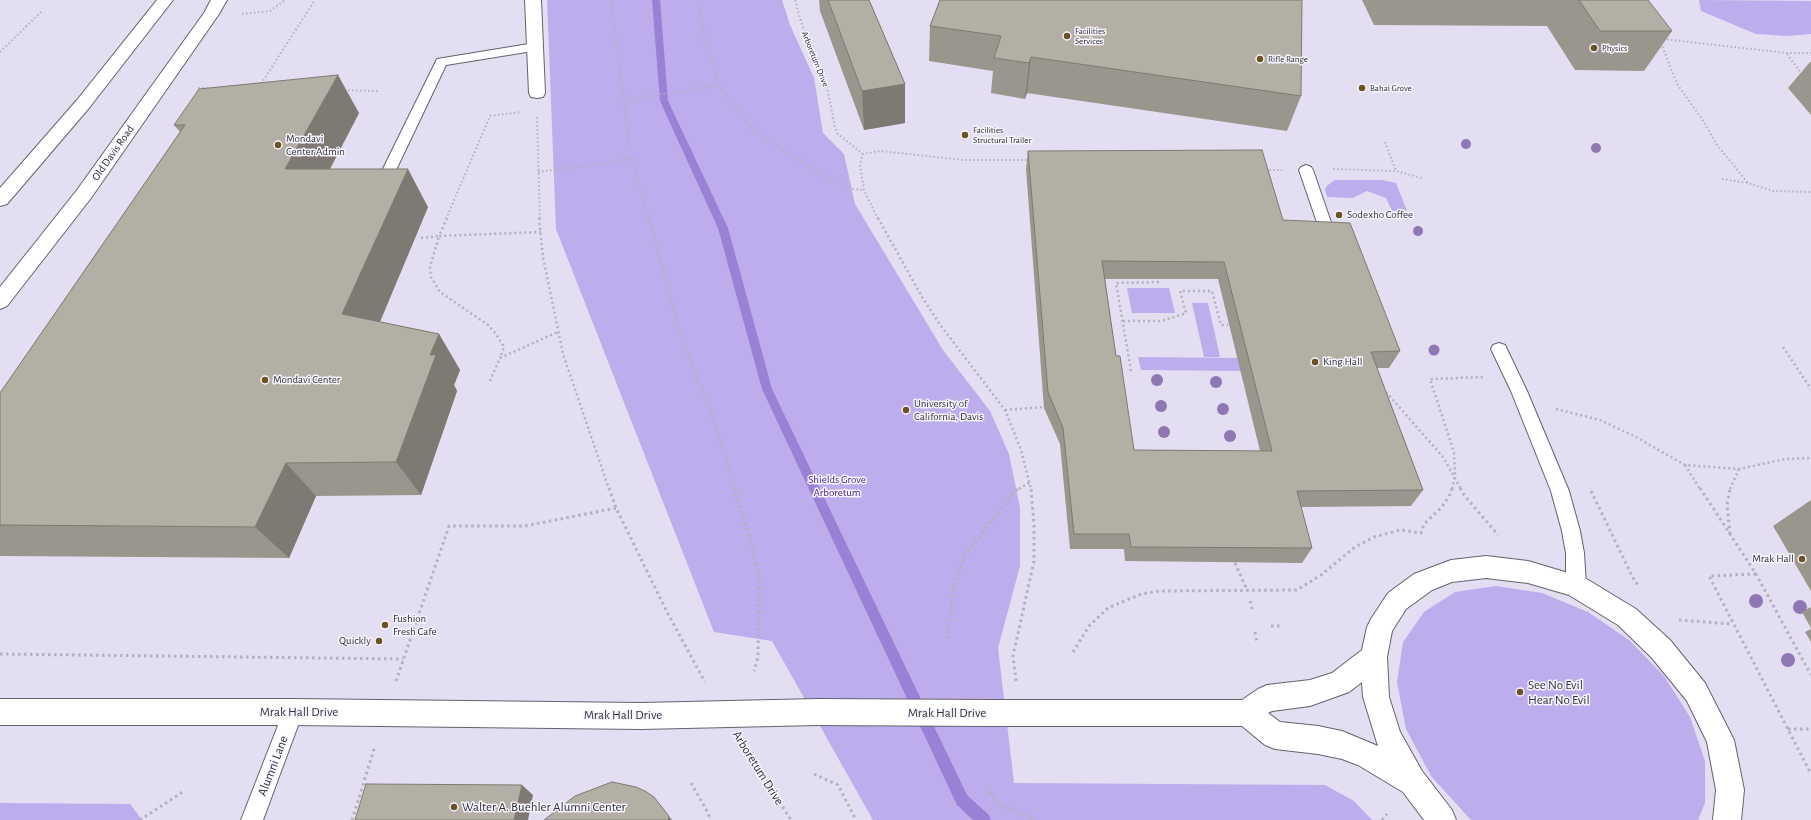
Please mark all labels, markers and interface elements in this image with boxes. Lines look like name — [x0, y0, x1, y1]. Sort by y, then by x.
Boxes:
place label: Facilities Services — [1075, 26, 1105, 47]
street label: Arboretum Drive — [799, 30, 831, 88]
marker: Facilities Services — [1062, 31, 1072, 41]
marker: Physics — [1589, 43, 1599, 53]
place label: Physics — [1602, 43, 1627, 53]
marker: Rifle Range — [1255, 54, 1265, 64]
place label: Rifle Range — [1268, 54, 1308, 64]
marker: Bahai Grove — [1357, 83, 1367, 93]
place label: Bahai Grove — [1370, 83, 1412, 93]
street label: Old Davis Road — [89, 123, 137, 183]
place label: Facilities Structural Trailer — [973, 125, 1031, 146]
marker: Facilities Structural Trailer — [960, 130, 970, 140]
place label: Mondavi Center Admin — [286, 132, 345, 158]
marker: Mondavi Center Admin — [273, 140, 283, 150]
place label: Sodexho Coffee — [1347, 208, 1413, 222]
marker: Sodexho Coffee — [1334, 210, 1344, 220]
place label: King Hall — [1323, 355, 1362, 369]
marker: King Hall — [1310, 357, 1320, 367]
place label: Mondavi Center — [273, 373, 340, 387]
marker: Mondavi Center — [260, 375, 270, 385]
place label: University of California, Davis — [914, 397, 983, 423]
marker: University of California, Davis — [901, 405, 911, 415]
park label: Shields Grove Arboretum — [808, 473, 866, 499]
place label: Mrak Hall — [1752, 552, 1794, 566]
marker: Mrak Hall — [1797, 554, 1807, 564]
place label: Fushion Fresh Cafe — [393, 612, 436, 638]
marker: Fushion Fresh Cafe — [380, 620, 390, 630]
place label: Quickly — [339, 634, 371, 648]
marker: Quickly — [374, 636, 384, 646]
place label: See No Evil Hear No Evil — [1528, 677, 1590, 708]
marker: See No Evil Hear No Evil — [1515, 687, 1525, 697]
street label: Mrak Hall Drive — [260, 704, 338, 720]
street label: Mrak Hall Drive — [908, 705, 986, 721]
street label: Mrak Hall Drive — [584, 707, 662, 723]
street label: Arboretum Drive — [729, 728, 787, 808]
street label: Alumni Lane — [254, 734, 292, 798]
place label: Walter A. Buehler Alumni Center — [462, 799, 626, 815]
marker: Walter A. Buehler Alumni Center — [449, 802, 459, 812]

